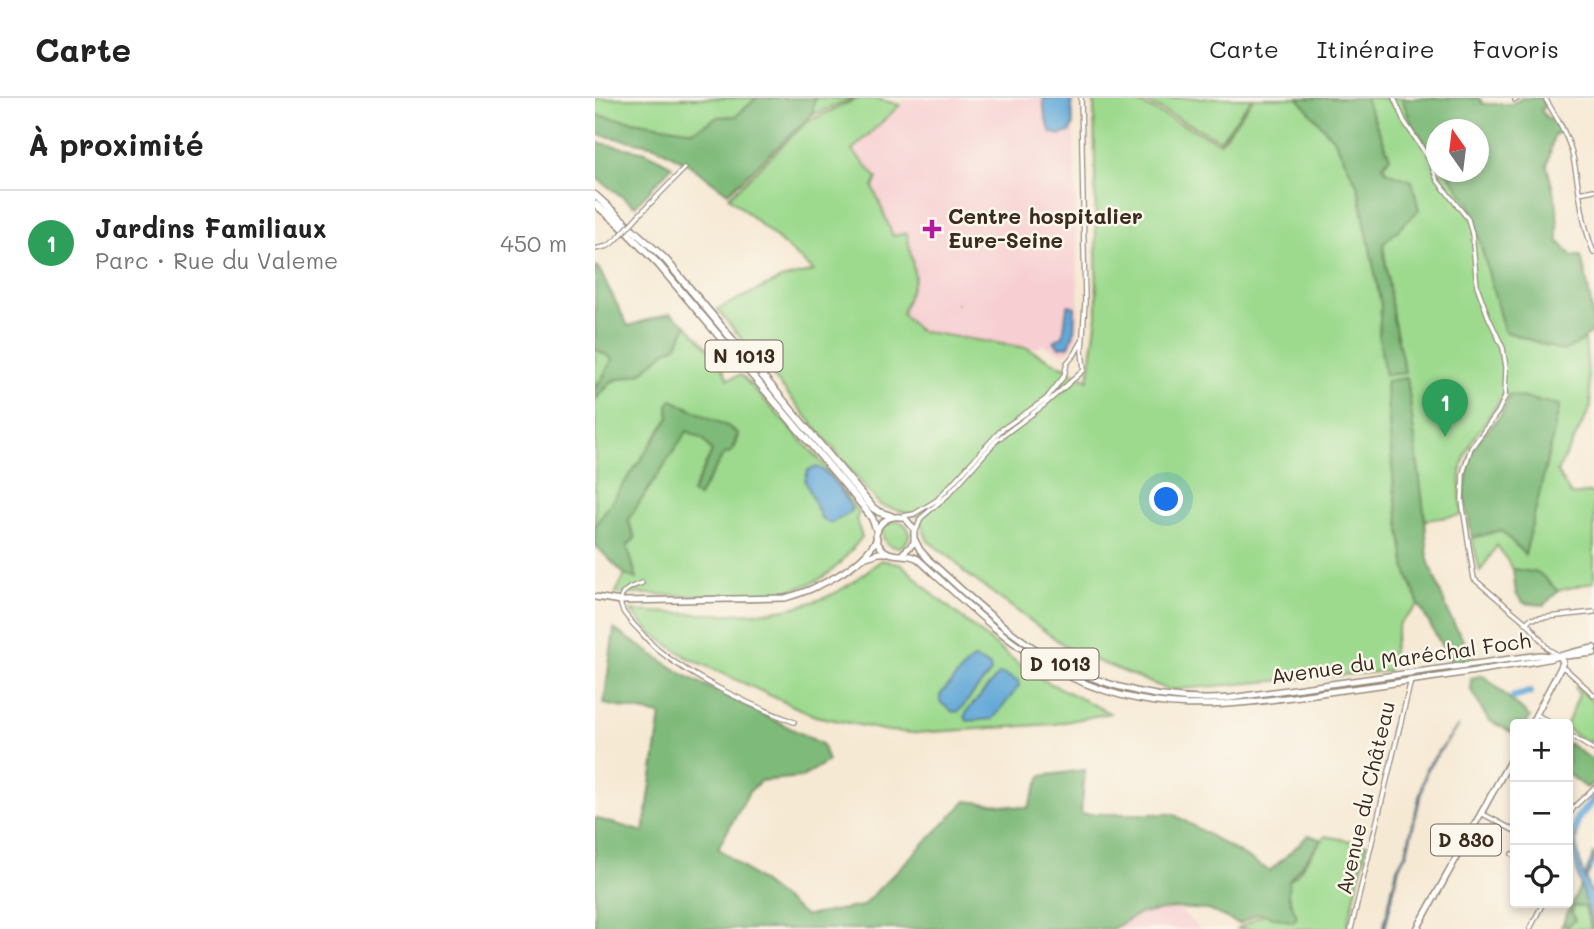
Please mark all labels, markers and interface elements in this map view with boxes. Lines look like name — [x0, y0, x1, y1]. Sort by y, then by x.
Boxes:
text: Carte — [35, 27, 131, 70]
text: Carte — [1209, 33, 1279, 64]
text: Itinéraire — [1317, 33, 1435, 64]
text: Favoris — [1473, 33, 1559, 64]
north arrow — [1426, 119, 1489, 182]
text: À proximité — [28, 124, 204, 164]
place label: Centre hospitalier Eure-Seine — [948, 202, 1143, 253]
text: Jardins Familiaux — [95, 211, 327, 245]
marker: Centre hospitalier Eure-Seine — [922, 219, 942, 239]
text: 1 — [46, 228, 56, 258]
text: 450 m — [500, 228, 567, 258]
text: Parc · Rue du Valeme — [95, 245, 338, 275]
road number: N 1013 — [705, 340, 783, 372]
pin: 1 — [1422, 379, 1468, 437]
your location — [1149, 482, 1183, 516]
street label: Avenue du Maréchal Foch — [1269, 626, 1532, 689]
road number: D 1013 — [1021, 649, 1099, 680]
street label: Avenue du Château — [1329, 698, 1400, 897]
map controls — [1510, 719, 1573, 908]
button: + — [1510, 719, 1573, 782]
button: − — [1510, 782, 1573, 845]
road number: D 830 — [1431, 824, 1501, 856]
button: locate — [1510, 845, 1573, 908]

